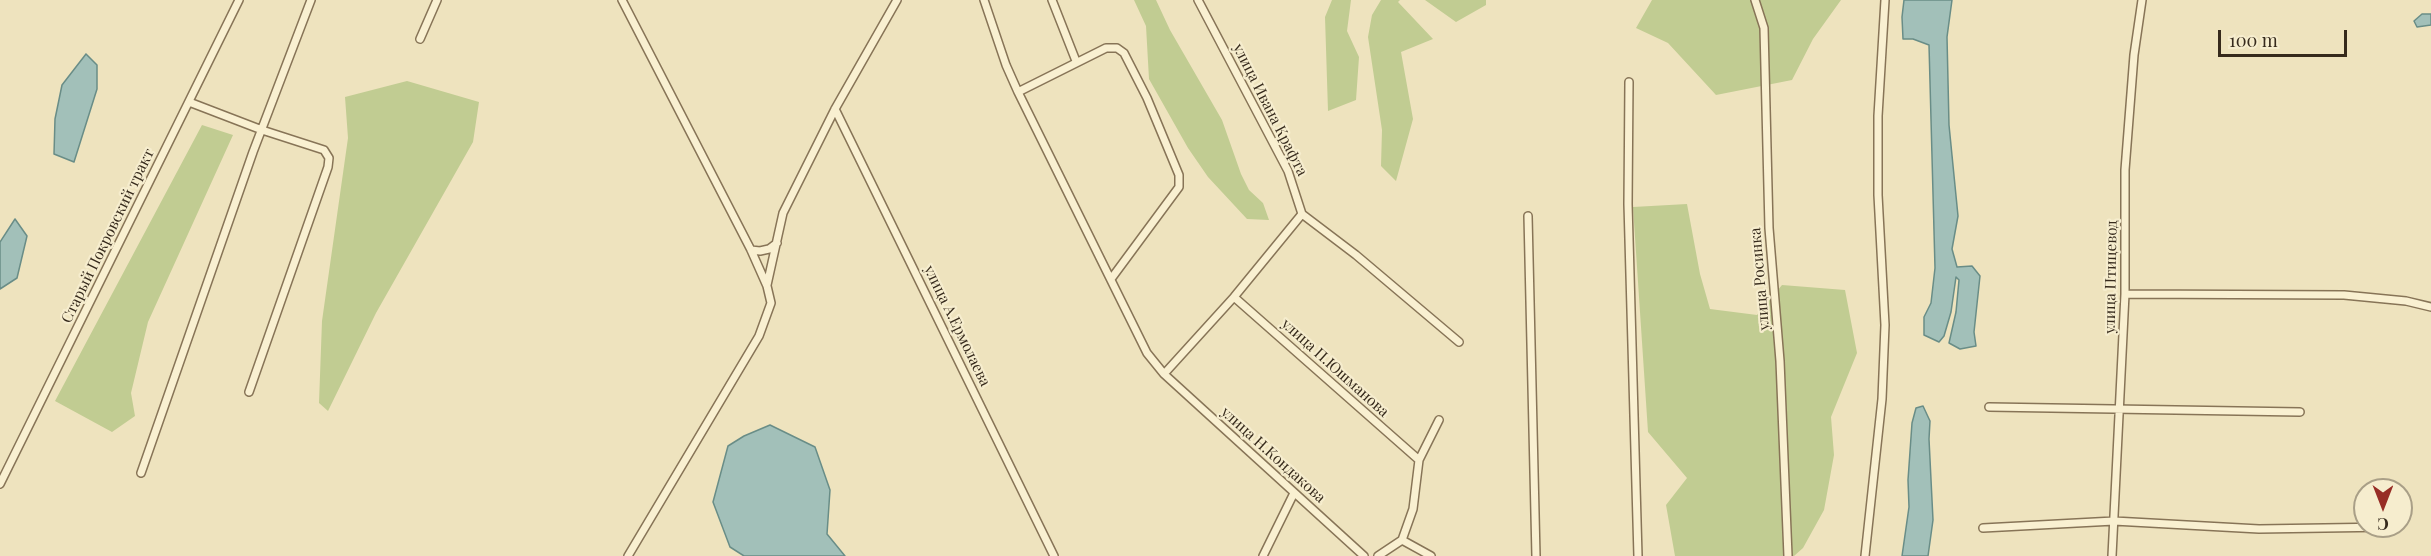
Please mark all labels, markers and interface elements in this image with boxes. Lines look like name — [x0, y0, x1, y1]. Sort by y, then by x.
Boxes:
scale bar — [2221, 18, 2350, 56]
text: 100 m — [2229, 28, 2278, 52]
street label: улица Ивана Крафта — [1229, 41, 1311, 179]
street label: Старый Покровский тракт — [58, 146, 158, 326]
street label: улица Птицевод — [2101, 220, 2121, 334]
street label: улица Росинка — [1747, 227, 1773, 331]
street label: улица А.Ермолаева — [920, 263, 994, 389]
street label: улица П.Юшманова — [1278, 315, 1392, 421]
street label: улица Н.Кондакова — [1217, 403, 1329, 507]
north arrow — [2353, 478, 2413, 538]
text: С — [2377, 514, 2389, 535]

